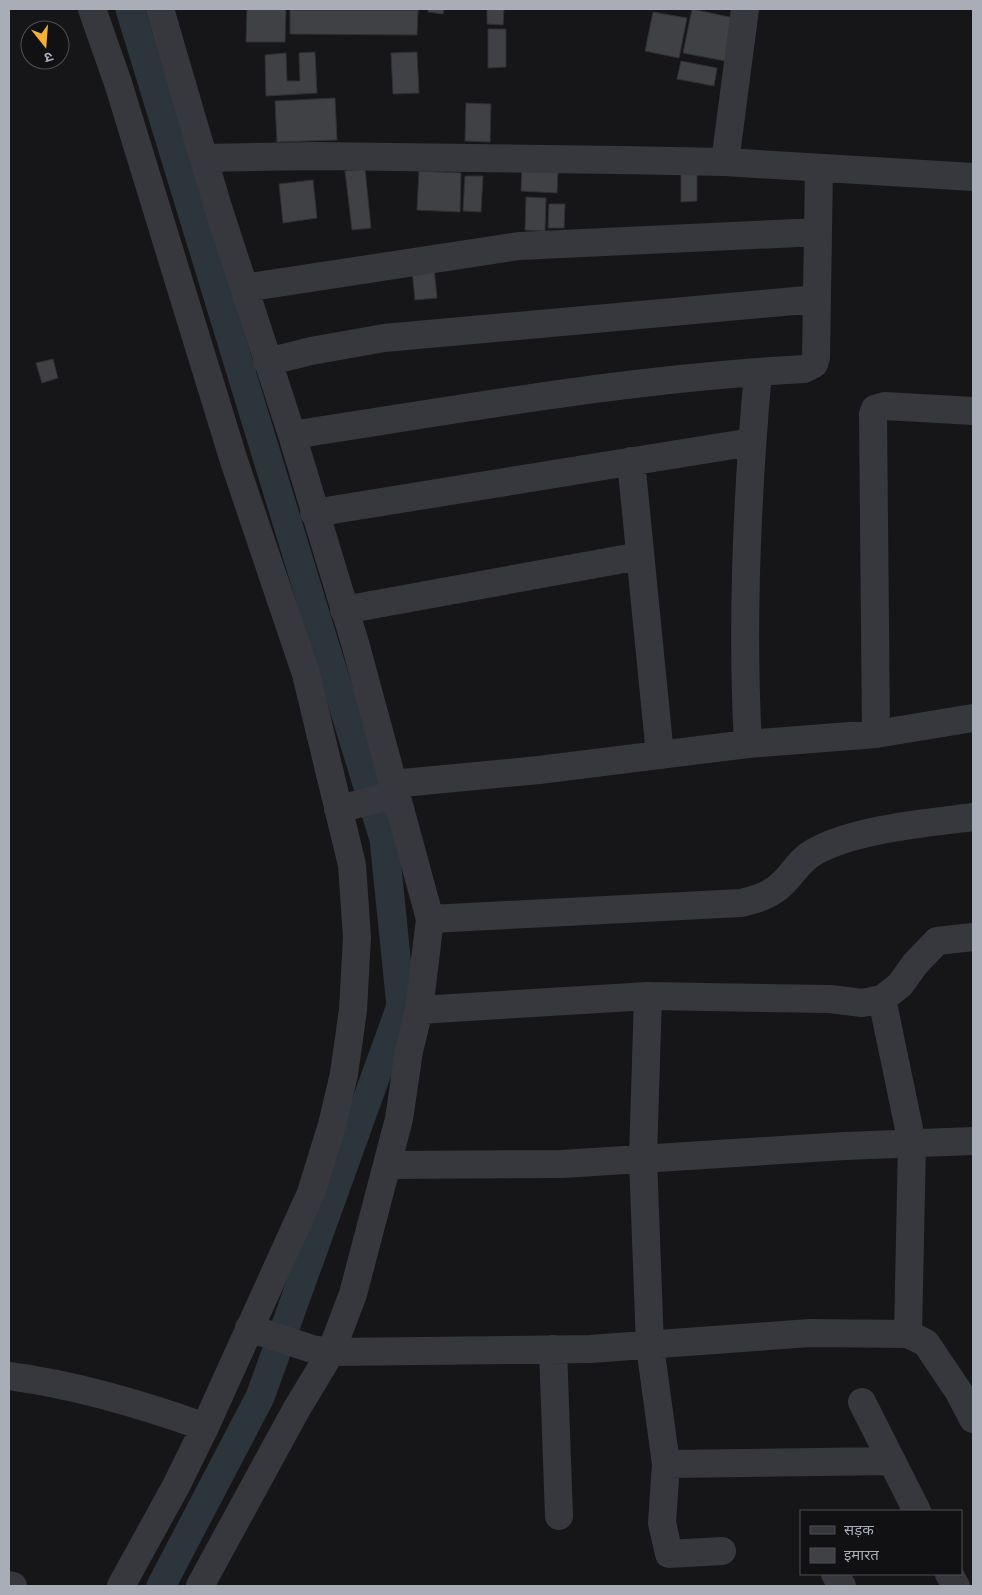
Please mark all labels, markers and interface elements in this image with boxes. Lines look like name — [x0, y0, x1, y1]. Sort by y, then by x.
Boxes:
north arrow — [20, 20, 70, 70]
text: उ — [41, 47, 56, 68]
legend — [800, 1510, 962, 1575]
text: सड़क — [844, 1519, 874, 1541]
text: इमारत — [844, 1544, 879, 1566]

